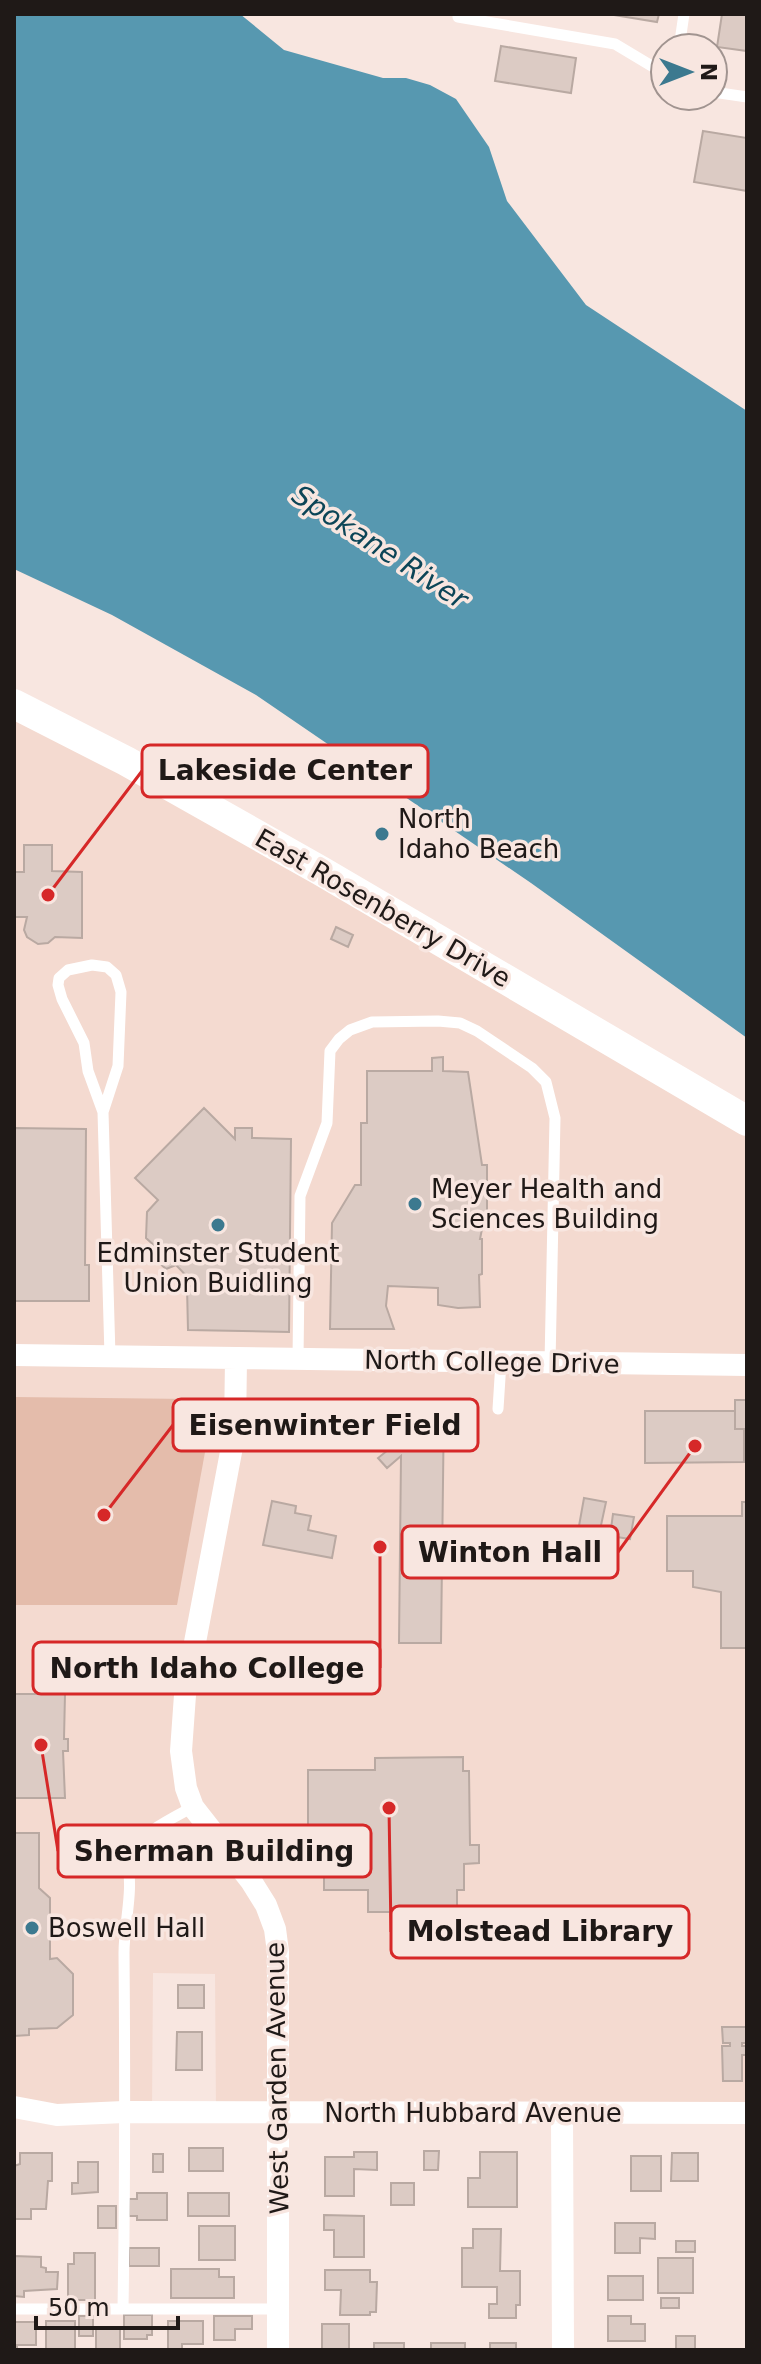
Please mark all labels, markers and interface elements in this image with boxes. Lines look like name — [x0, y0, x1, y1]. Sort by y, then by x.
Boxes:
north arrow — [649, 32, 729, 112]
text: N — [696, 63, 721, 81]
water label: Spokane River — [286, 478, 475, 617]
callout: Lakeside Center — [142, 745, 428, 797]
text: Lakeside Center — [158, 754, 412, 787]
place label: North Idaho Beach — [398, 804, 559, 864]
street label: East Rosenberry Drive — [250, 823, 516, 993]
marker: North Idaho Beach — [373, 825, 391, 843]
place label: Meyer Health and Sciences Building — [431, 1174, 662, 1234]
marker: Meyer Health and Sciences Building — [406, 1195, 424, 1213]
marker: Edminster Student Union Buidling — [209, 1216, 227, 1234]
place label: Edminster Student Union Buidling — [96, 1238, 340, 1298]
street label: North College Drive — [364, 1345, 620, 1379]
callout: Eisenwinter Field — [173, 1399, 478, 1451]
text: Eisenwinter Field — [189, 1409, 462, 1442]
callout: Winton Hall — [402, 1526, 618, 1578]
text: Winton Hall — [418, 1536, 602, 1569]
callout: North Idaho College — [33, 1642, 380, 1694]
text: North Idaho College — [50, 1652, 364, 1685]
callout: Sherman Building — [58, 1825, 371, 1877]
text: Sherman Building — [74, 1835, 354, 1868]
callout: Molstead Library — [391, 1906, 689, 1958]
place label: Boswell Hall — [48, 1913, 205, 1943]
text: Molstead Library — [407, 1915, 673, 1948]
marker: Boswell Hall — [23, 1919, 41, 1937]
street label: West Garden Avenue — [260, 1942, 294, 2214]
street label: North Hubbard Avenue — [324, 2098, 622, 2128]
scale bar — [36, 2280, 178, 2330]
text: 50 m — [48, 2294, 110, 2322]

